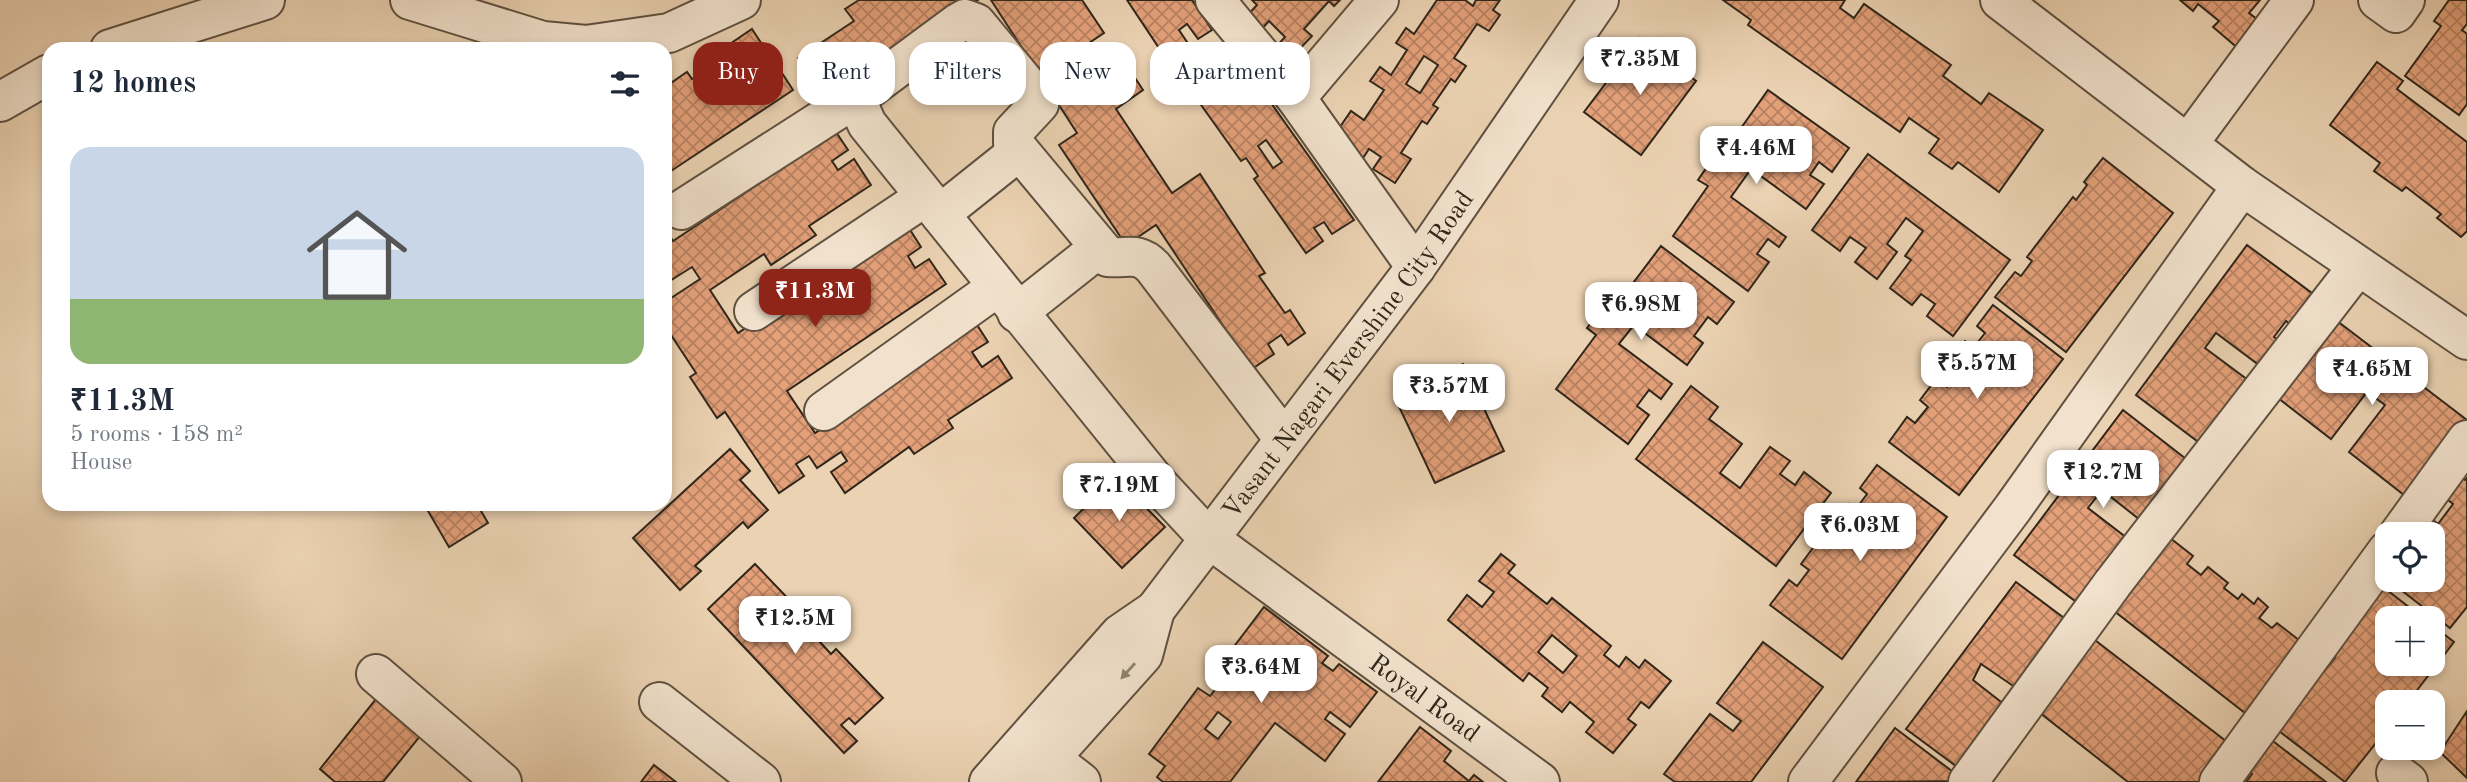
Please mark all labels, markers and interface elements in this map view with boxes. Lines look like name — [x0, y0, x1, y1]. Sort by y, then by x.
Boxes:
pin: ₹7.35M — [1583, 38, 1697, 97]
chip: Buy — [693, 42, 783, 105]
chip: Rent — [797, 42, 895, 105]
chip: Filters — [909, 42, 1026, 105]
chip: New — [1040, 42, 1136, 105]
chip: Apartment — [1150, 42, 1310, 105]
text: ₹7.35M — [1600, 48, 1680, 71]
icon: filters — [606, 65, 644, 103]
text: 12 homes — [70, 69, 196, 99]
pin: ₹4.46M — [1699, 127, 1813, 186]
text: ₹4.46M — [1716, 137, 1796, 160]
street label: Vasant Nagari Evershine City Road — [1218, 187, 1479, 524]
icon: home — [294, 192, 420, 318]
pin: ₹11.3M — [758, 270, 872, 329]
text: ₹11.3M — [775, 280, 855, 303]
pin: ₹6.98M — [1584, 282, 1698, 342]
text: ₹6.98M — [1601, 293, 1681, 316]
pin: ₹5.57M — [1920, 342, 2034, 401]
pin: ₹4.65M — [2315, 348, 2429, 407]
text: ₹5.57M — [1937, 352, 2017, 375]
text: ₹4.65M — [2332, 358, 2412, 381]
pin: ₹3.57M — [1392, 364, 1506, 424]
text: ₹3.57M — [1409, 375, 1489, 398]
text: ₹11.3M — [70, 387, 174, 417]
text: 5 rooms · 158 m² — [70, 423, 243, 446]
pin: ₹12.7M — [2046, 450, 2160, 510]
text: House — [70, 451, 132, 474]
text: ₹12.7M — [2063, 461, 2143, 484]
pin: ₹7.19M — [1062, 463, 1176, 523]
text: ₹7.19M — [1079, 474, 1159, 497]
pin: ₹6.03M — [1803, 504, 1917, 563]
text: ₹6.03M — [1820, 514, 1900, 537]
map controls — [2375, 522, 2445, 760]
button: locate — [2375, 522, 2445, 592]
pin: ₹12.5M — [738, 596, 852, 656]
button: + — [2375, 606, 2445, 676]
text: ₹12.5M — [755, 607, 835, 630]
pin: ₹3.64M — [1204, 646, 1318, 705]
street label: Royal Road — [1364, 650, 1484, 748]
text: ₹3.64M — [1221, 656, 1301, 679]
one-way arrow — [1120, 662, 1136, 680]
button: − — [2375, 690, 2445, 760]

